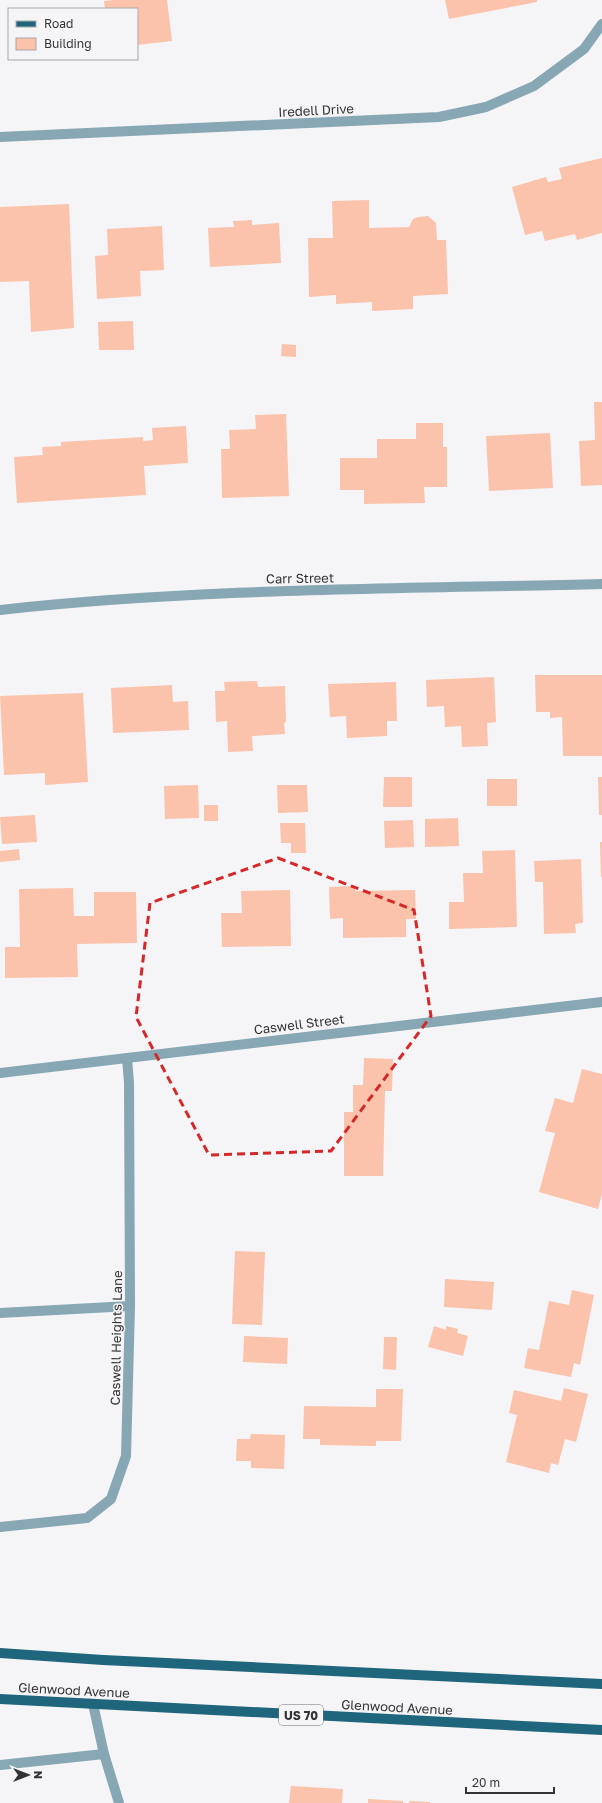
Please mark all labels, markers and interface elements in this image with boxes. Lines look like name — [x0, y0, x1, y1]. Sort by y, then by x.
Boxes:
legend — [8, 8, 138, 60]
text: Road — [44, 16, 73, 31]
text: Building — [44, 36, 92, 51]
street label: Iredell Drive — [278, 100, 354, 120]
street label: Carr Street — [266, 569, 334, 587]
street label: Caswell Street — [253, 1011, 345, 1037]
street label: Caswell Heights Lane — [107, 1270, 125, 1406]
street label: Glenwood Avenue — [18, 1679, 130, 1701]
street label: Glenwood Avenue — [341, 1696, 453, 1718]
road number: US 70 — [279, 1705, 323, 1725]
north arrow — [8, 1755, 48, 1795]
scale bar — [466, 1769, 554, 1795]
text: N — [32, 1771, 45, 1779]
text: 20 m — [472, 1775, 500, 1790]

